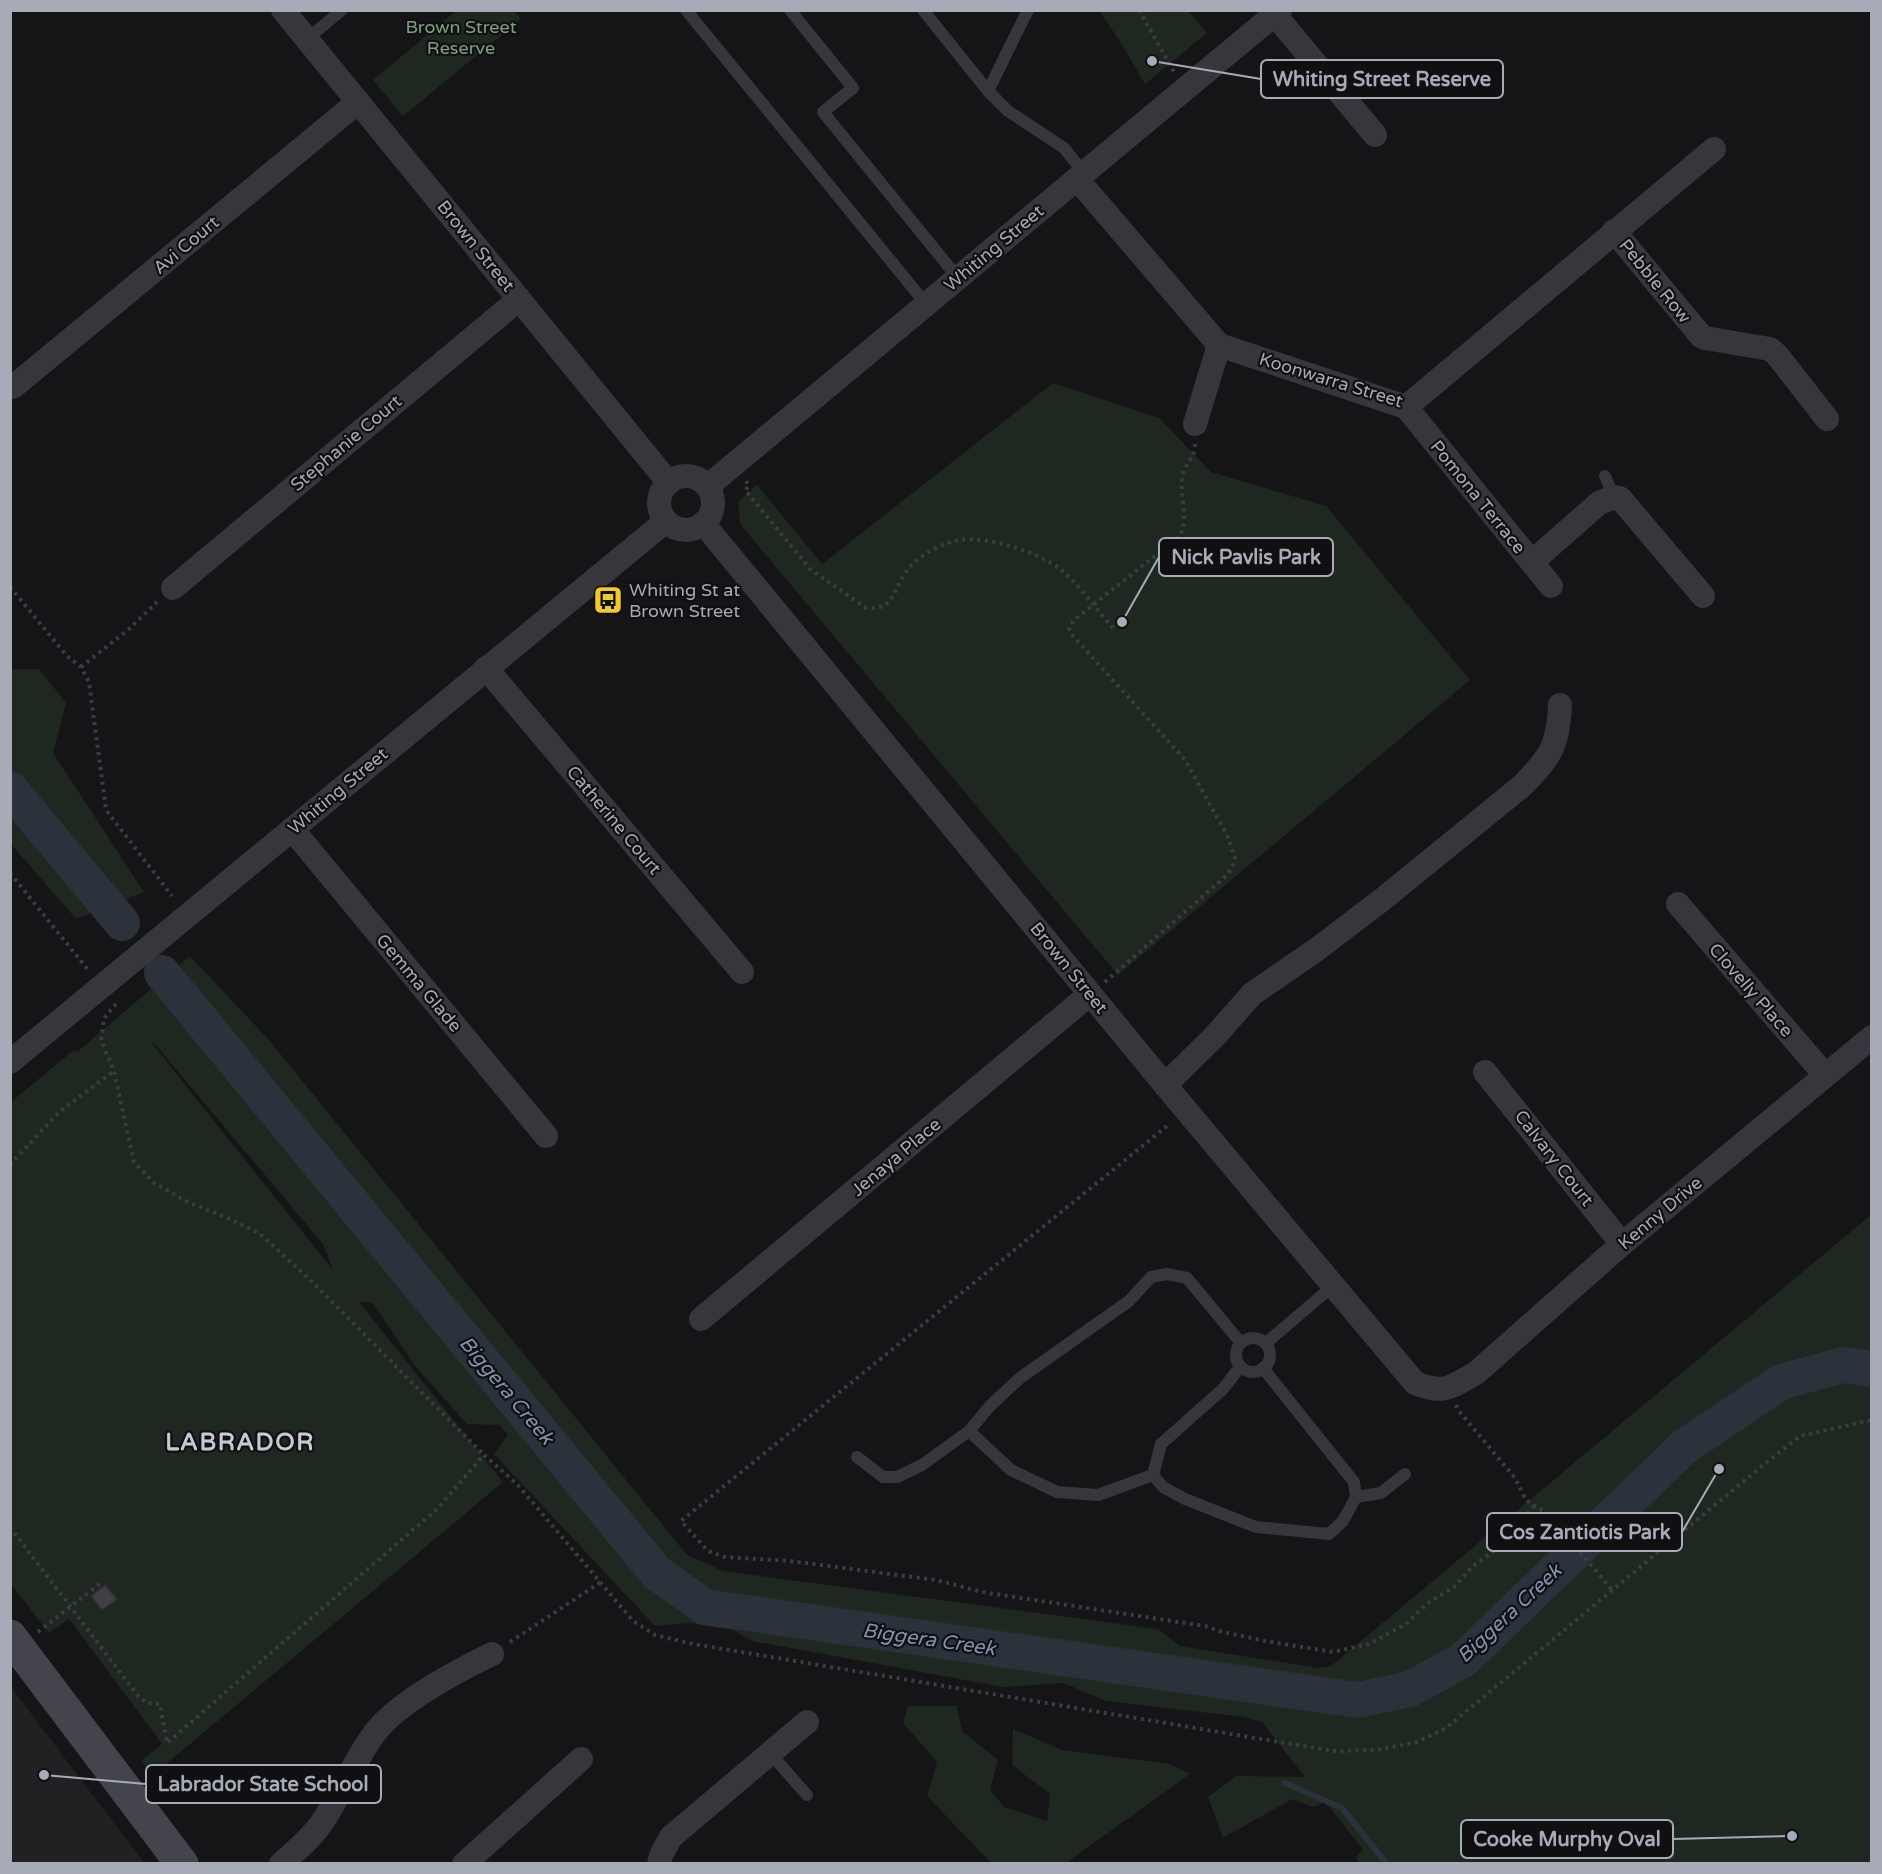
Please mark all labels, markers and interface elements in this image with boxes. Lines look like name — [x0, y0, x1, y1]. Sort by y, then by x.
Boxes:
park label: Brown Street Reserve — [405, 16, 517, 59]
callout: Whiting Street Reserve — [1261, 60, 1503, 98]
text: Whiting Street Reserve — [1273, 68, 1491, 92]
street label: Brown Street — [432, 196, 520, 296]
street label: Whiting Street — [940, 200, 1048, 296]
street label: Avi Court — [149, 211, 224, 279]
street label: Pebble Row — [1614, 234, 1696, 328]
street label: Koonwarra Street — [1257, 348, 1406, 412]
street label: Stephanie Court — [286, 390, 406, 496]
street label: Pomona Terrace — [1426, 436, 1530, 558]
callout: Nick Pavlis Park — [1159, 538, 1333, 576]
text: Nick Pavlis Park — [1171, 546, 1321, 570]
place label: Whiting St at Brown Street — [629, 579, 740, 622]
bus stop icon: Whiting St at Brown Street — [592, 584, 624, 616]
street label: Whiting Street — [284, 743, 392, 839]
street label: Catherine Court — [562, 761, 666, 879]
street label: Brown Street — [1025, 918, 1113, 1018]
street label: Gemma Glade — [372, 929, 466, 1037]
street label: Clovelly Place — [1704, 939, 1798, 1041]
street label: Calvary Court — [1510, 1106, 1598, 1210]
street label: Jenaya Place — [847, 1113, 945, 1201]
street label: Kenny Drive — [1614, 1172, 1706, 1254]
water label: Biggera Creek — [454, 1332, 560, 1451]
district label: LABRADOR — [165, 1428, 315, 1457]
callout: Cos Zantiotis Park — [1487, 1513, 1682, 1551]
text: Cos Zantiotis Park — [1499, 1521, 1671, 1545]
water label: Biggera Creek — [1452, 1558, 1568, 1668]
water label: Biggera Creek — [861, 1619, 999, 1661]
callout: Labrador State School — [146, 1765, 381, 1803]
text: Labrador State School — [158, 1773, 368, 1797]
callout: Cooke Murphy Oval — [1461, 1820, 1673, 1858]
text: Cooke Murphy Oval — [1473, 1828, 1661, 1852]

